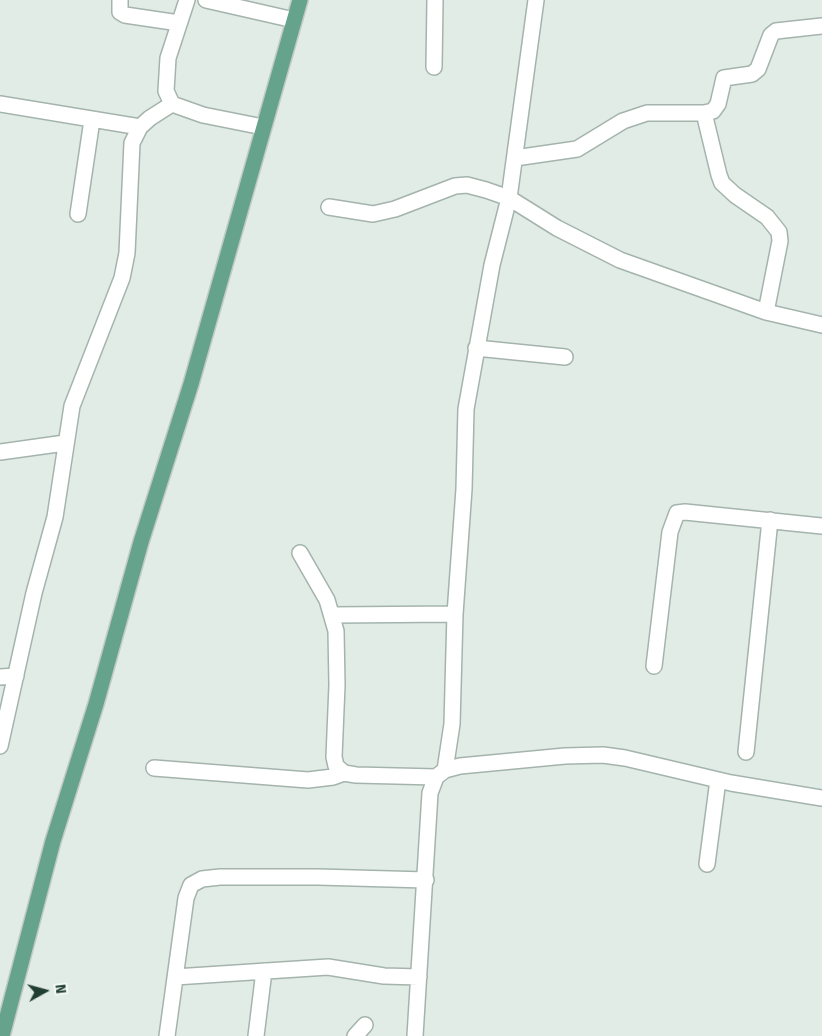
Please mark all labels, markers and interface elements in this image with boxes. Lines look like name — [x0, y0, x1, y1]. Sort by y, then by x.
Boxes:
north arrow — [20, 966, 70, 1016]
text: N — [51, 983, 69, 995]

